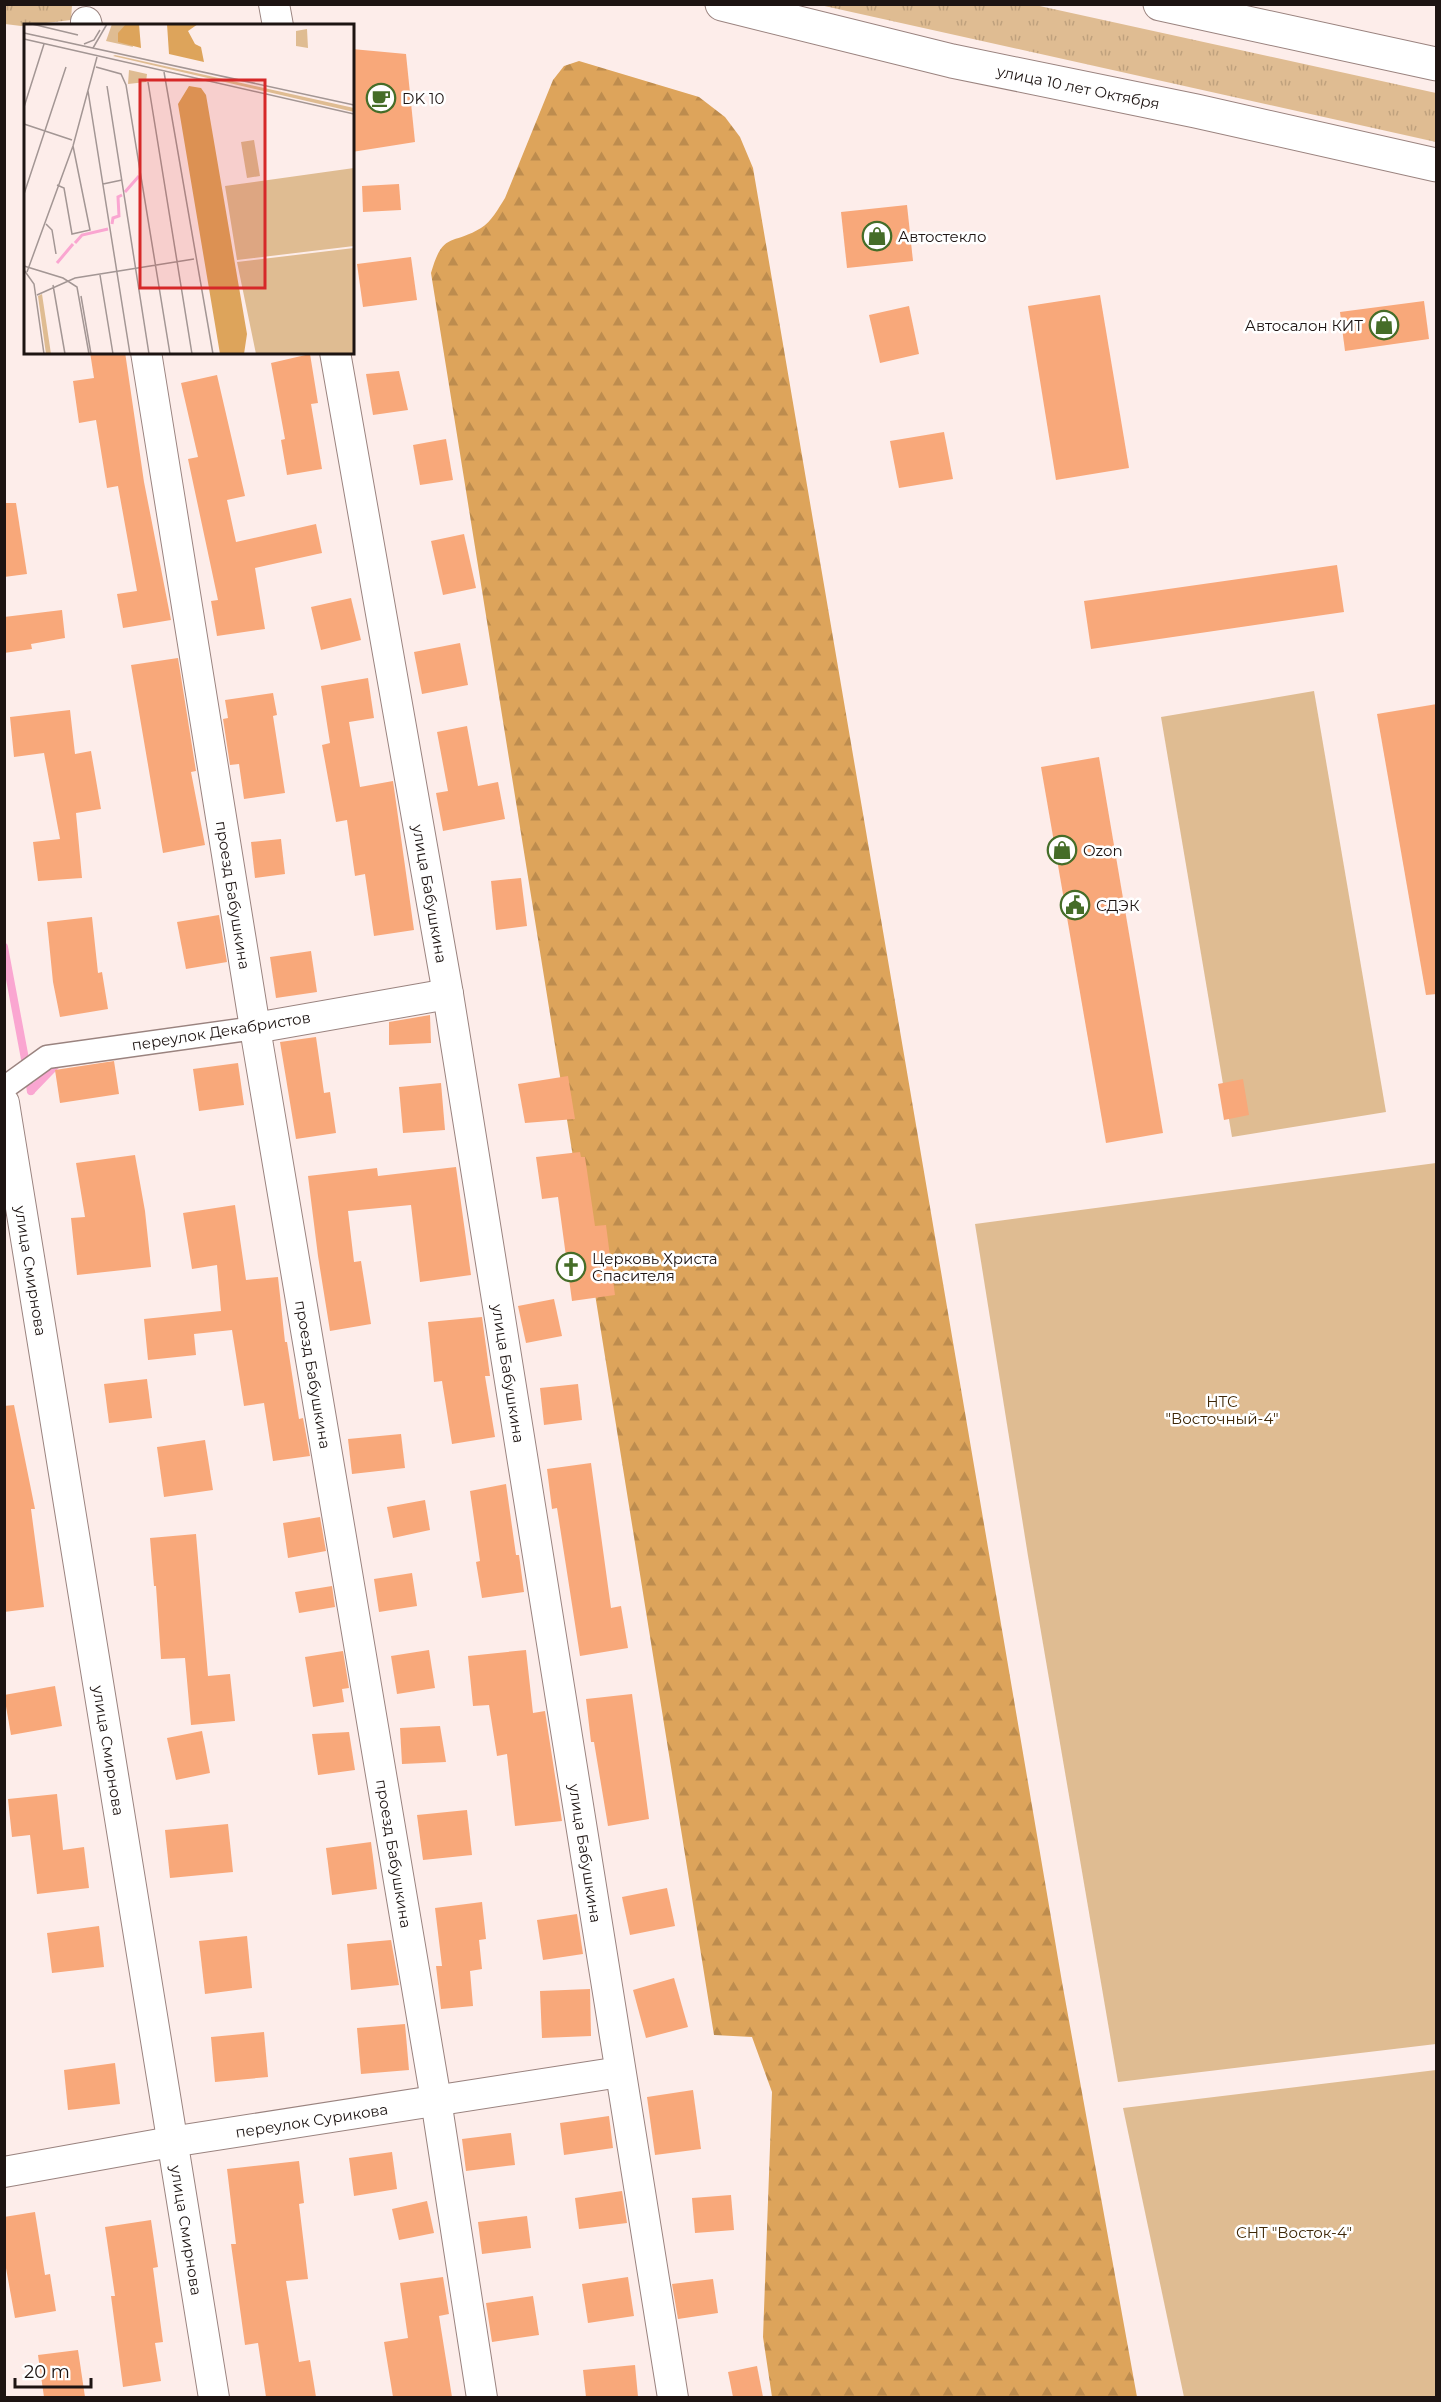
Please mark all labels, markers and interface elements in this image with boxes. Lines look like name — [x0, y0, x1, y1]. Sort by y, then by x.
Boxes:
inset map — [24, 24, 354, 354]
street label: улица 10 лет Октября — [994, 61, 1162, 113]
cafe icon: DK 10 — [365, 82, 397, 114]
place label: DK 10 — [402, 89, 444, 108]
shop icon: Автостекло — [861, 220, 893, 252]
place label: Автостекло — [898, 227, 987, 246]
shop icon: Автосалон КИТ — [1368, 309, 1400, 341]
place label: Автосалон КИТ — [1245, 316, 1363, 335]
street label: проезд Бабушкина — [212, 819, 255, 971]
street label: улица Бабушкина — [409, 822, 452, 964]
shop icon: Ozon — [1046, 834, 1078, 866]
place label: Ozon — [1083, 841, 1123, 860]
public building icon: СДЭК — [1059, 889, 1091, 921]
place label: СДЭК — [1096, 896, 1140, 915]
street label: переулок Декабристов — [130, 1007, 312, 1055]
street label: улица Смирнова — [11, 1203, 51, 1337]
place label: Церковь Христа Спасителя — [592, 1249, 718, 1285]
church icon: Церковь Христа Спасителя — [555, 1251, 587, 1283]
street label: проезд Бабушкина — [292, 1299, 335, 1450]
street label: улица Бабушкина — [488, 1302, 529, 1444]
park label: НТС "Восточный-4" — [1165, 1392, 1279, 1428]
street label: улица Смирнова — [89, 1683, 129, 1817]
street label: проезд Бабушкина — [372, 1778, 416, 1929]
street label: улица Бабушкина — [565, 1781, 606, 1924]
street label: переулок Сурикова — [234, 2099, 389, 2141]
street label: улица Смирнова — [167, 2163, 207, 2297]
park label: СНТ "Восток-4" — [1236, 2223, 1352, 2242]
scale bar — [15, 2351, 92, 2389]
text: 20 m — [24, 2361, 70, 2383]

